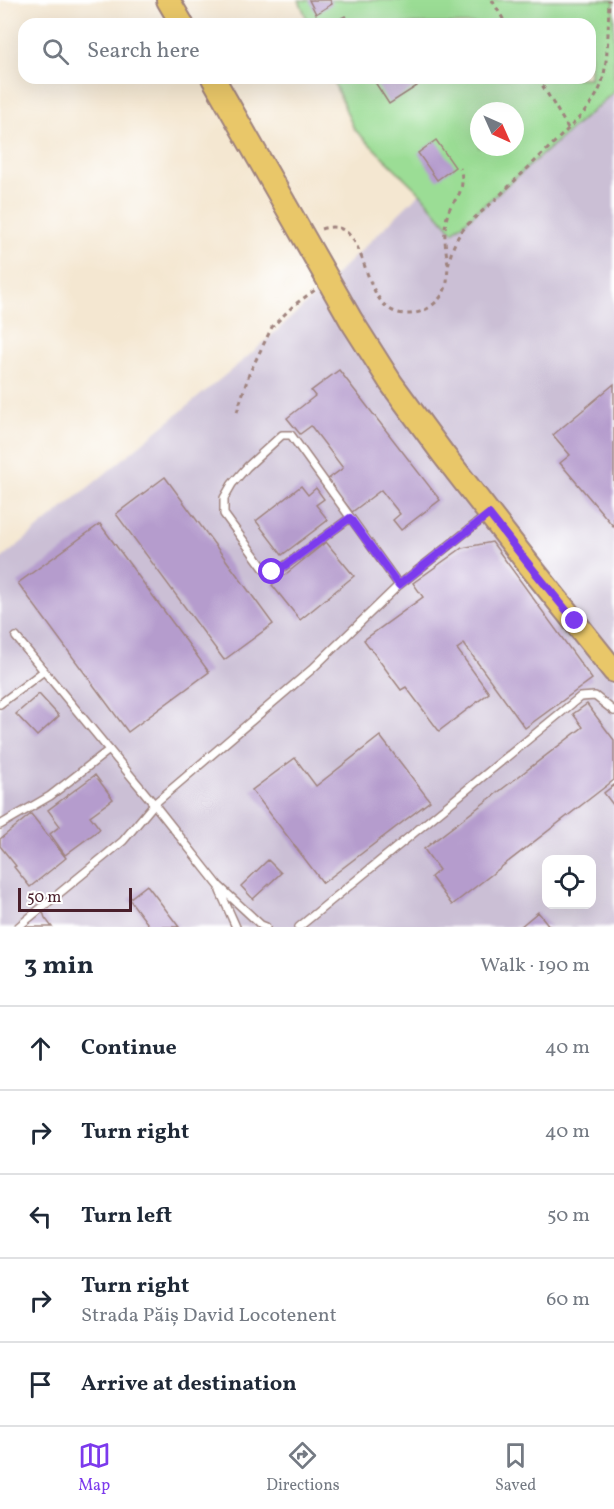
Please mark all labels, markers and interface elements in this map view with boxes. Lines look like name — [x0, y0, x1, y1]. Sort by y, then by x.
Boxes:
search box — [18, 18, 596, 84]
icon: search — [39, 35, 72, 68]
text: Search here — [87, 36, 200, 67]
north arrow — [470, 102, 524, 156]
route start — [258, 558, 284, 584]
route end — [561, 607, 587, 633]
map controls — [542, 855, 596, 909]
button: locate — [542, 855, 596, 909]
scale bar — [18, 885, 132, 912]
text: 50 m — [27, 887, 61, 909]
text: 3 min — [24, 948, 94, 984]
text: Walk · 190 m — [480, 952, 590, 980]
icon: ahead — [24, 1032, 57, 1065]
text: Continue — [81, 1033, 177, 1064]
text: 40 m — [545, 1034, 590, 1062]
icon: right — [24, 1116, 57, 1149]
text: Turn right — [81, 1117, 189, 1148]
text: 40 m — [545, 1118, 590, 1146]
icon: left — [24, 1200, 57, 1233]
text: Turn left — [81, 1201, 172, 1232]
text: 50 m — [547, 1202, 590, 1230]
text: Turn right — [81, 1271, 189, 1302]
icon: right — [24, 1284, 57, 1317]
text: 60 m — [546, 1286, 590, 1314]
text: Strada Păiș David Locotenent — [81, 1302, 337, 1330]
icon: arrive — [24, 1368, 57, 1401]
text: Arrive at destination — [81, 1369, 297, 1400]
tab: Map — [78, 1439, 111, 1497]
tab: Directions — [266, 1439, 340, 1497]
tab: Saved — [495, 1439, 536, 1497]

